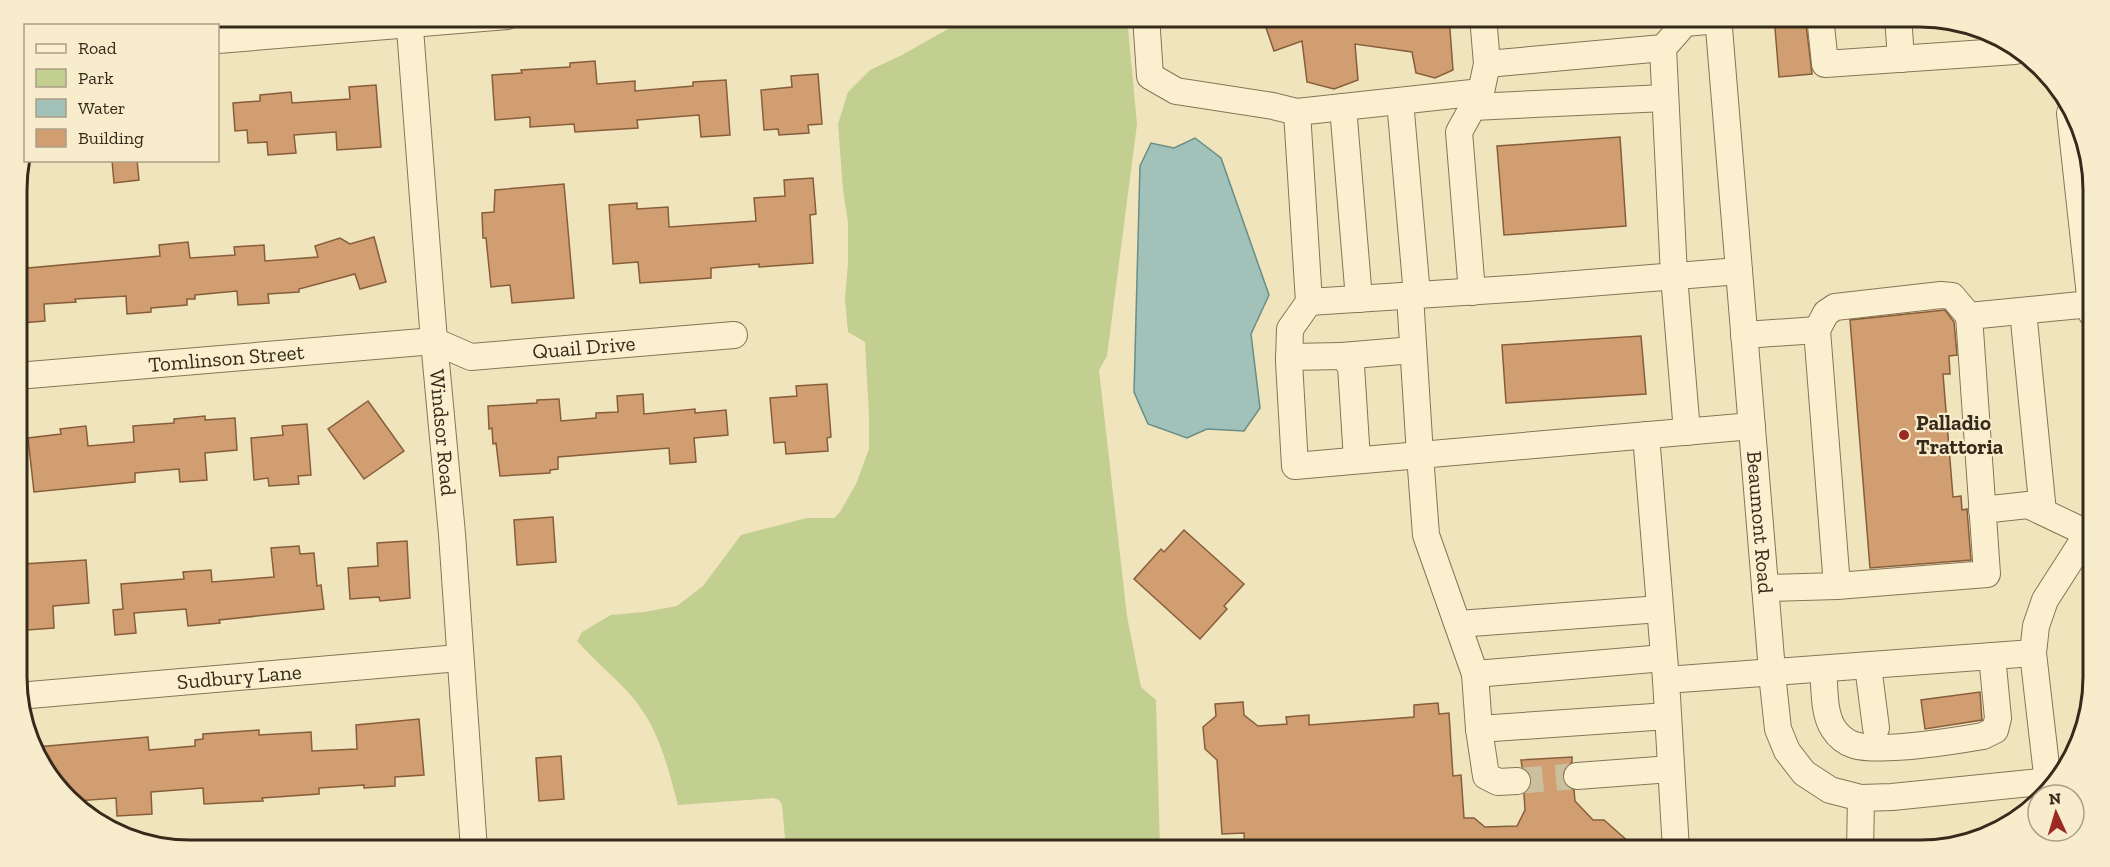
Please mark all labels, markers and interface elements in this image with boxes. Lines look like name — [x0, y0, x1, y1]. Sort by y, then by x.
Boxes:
legend — [24, 24, 219, 162]
text: Road — [78, 37, 117, 59]
text: Park — [78, 67, 114, 89]
text: Water — [78, 97, 125, 119]
text: Building — [78, 127, 144, 149]
street label: Quail Drive — [531, 330, 636, 364]
street label: Tomlinson Street — [147, 339, 305, 377]
street label: Windsor Road — [425, 368, 461, 498]
place label: Palladio Trattoria — [1916, 410, 2004, 459]
marker: Palladio Trattoria — [1897, 428, 1911, 442]
street label: Beaumont Road — [1742, 450, 1779, 595]
street label: Sudbury Lane — [176, 659, 303, 694]
north arrow — [2026, 783, 2086, 843]
text: N — [2048, 789, 2062, 808]

